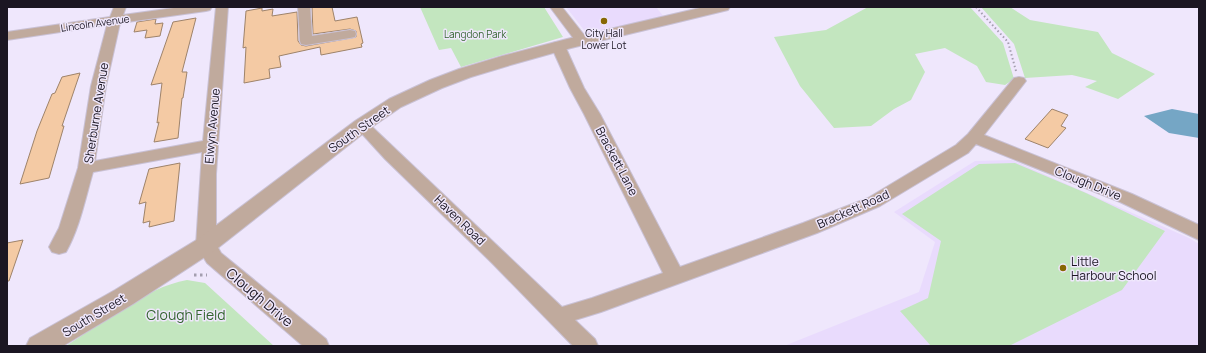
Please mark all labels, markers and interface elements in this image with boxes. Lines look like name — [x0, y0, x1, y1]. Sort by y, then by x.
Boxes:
street label: Lincoln Avenue — [60, 11, 130, 35]
marker: City Hall Lower Lot — [599, 16, 609, 26]
place label: City Hall Lower Lot — [582, 26, 626, 52]
park label: Langdon Park — [444, 27, 507, 41]
street label: Sherburne Avenue — [80, 61, 112, 165]
street label: Elwyn Avenue — [200, 88, 224, 164]
street label: South Street — [325, 102, 393, 156]
street label: Brackett Lane — [592, 124, 642, 198]
street label: Clough Drive — [1052, 162, 1124, 204]
street label: Brackett Road — [814, 186, 892, 232]
street label: Haven Road — [431, 191, 489, 249]
place label: Little Harbour School — [1071, 253, 1156, 284]
street label: Clough Drive — [222, 263, 298, 331]
marker: Little Harbour School — [1058, 263, 1068, 273]
street label: South Street — [59, 289, 129, 341]
park label: Clough Field — [146, 305, 226, 324]

